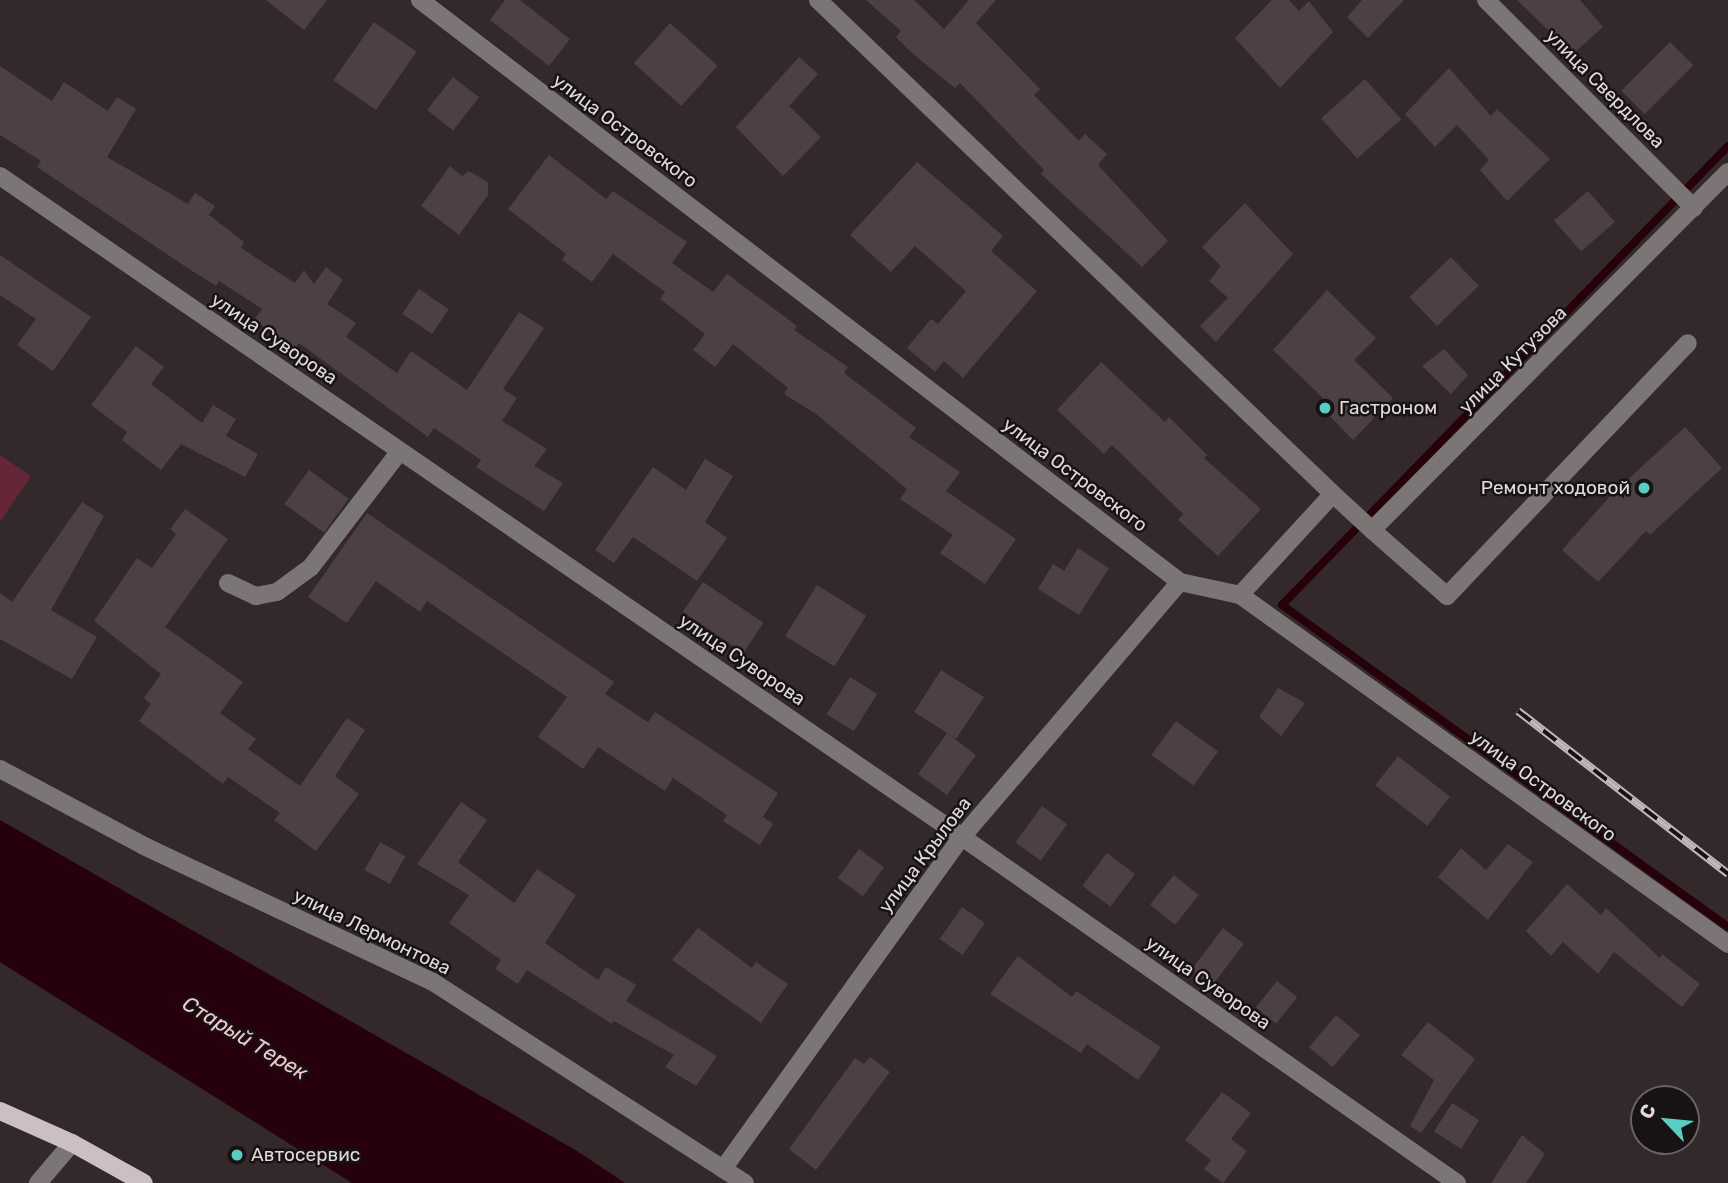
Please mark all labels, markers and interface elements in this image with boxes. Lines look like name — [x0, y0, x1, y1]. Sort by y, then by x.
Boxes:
street label: улица Свердлова — [1541, 25, 1669, 153]
street label: улица Островского — [548, 69, 702, 193]
street label: улица Суворова — [207, 288, 341, 390]
street label: улица Кутузова — [1454, 301, 1572, 419]
place label: Гастроном — [1339, 397, 1437, 419]
marker: Гастроном — [1317, 400, 1333, 416]
street label: улица Островского — [998, 413, 1152, 537]
place label: Ремонт ходовой — [1481, 477, 1630, 499]
marker: Ремонт ходовой — [1636, 480, 1652, 496]
street label: улица Суворова — [675, 609, 809, 711]
street label: улица Островского — [1465, 725, 1621, 847]
street label: улица Крылова — [874, 793, 976, 917]
street label: улица Лермонтова — [290, 884, 454, 980]
street label: улица Суворова — [1141, 931, 1275, 1035]
water label: Старый Терек — [178, 991, 312, 1085]
north arrow — [1630, 1085, 1700, 1155]
text: С — [1634, 1100, 1661, 1122]
place label: Автосервис — [251, 1144, 360, 1166]
marker: Автосервис — [229, 1147, 245, 1163]

